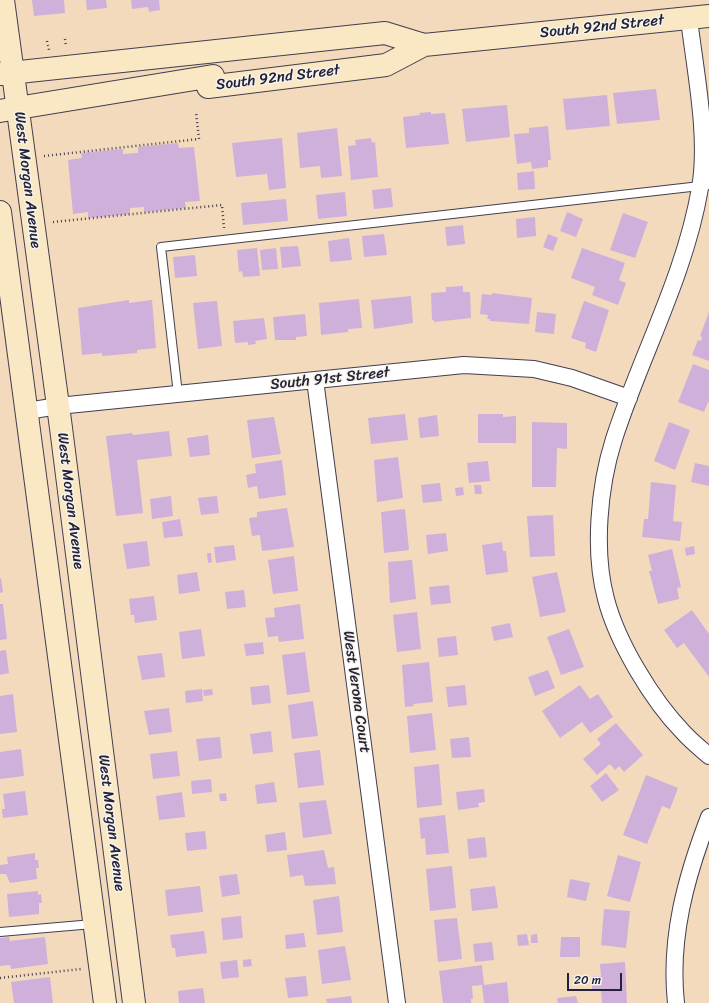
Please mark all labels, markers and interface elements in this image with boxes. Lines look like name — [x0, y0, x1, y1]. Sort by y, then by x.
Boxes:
street label: South 92nd Street — [539, 12, 665, 42]
street label: South 92nd Street — [215, 61, 341, 95]
street label: West Morgan Avenue — [10, 111, 44, 249]
street label: South 91st Street — [269, 364, 391, 394]
street label: West Morgan Avenue — [53, 432, 87, 570]
street label: West Verona Court — [339, 630, 373, 754]
street label: West Morgan Avenue — [94, 754, 128, 892]
scale bar — [569, 965, 624, 991]
text: 20 m — [574, 969, 601, 991]

